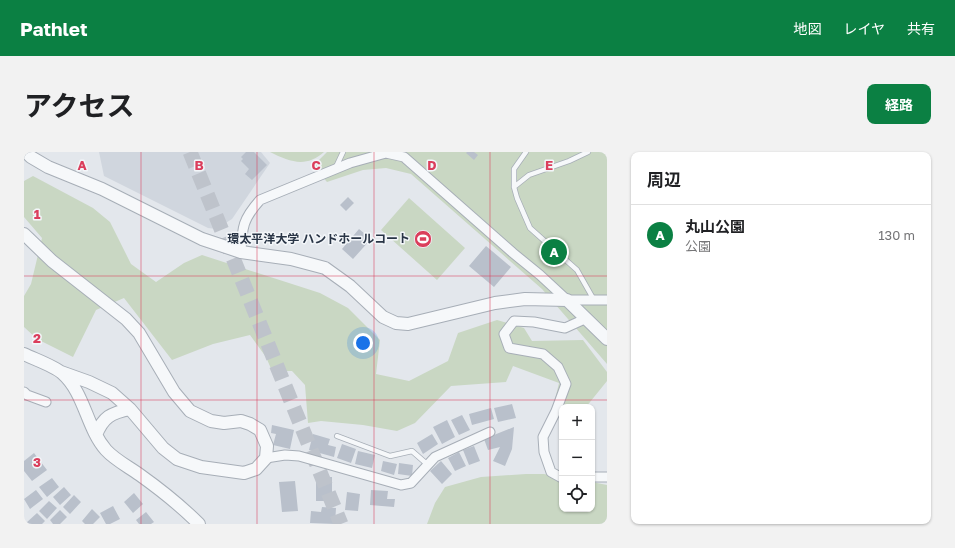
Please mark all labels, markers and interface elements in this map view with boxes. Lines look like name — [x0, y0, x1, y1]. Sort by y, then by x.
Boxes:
text: Pathlet — [20, 17, 88, 40]
text: 地図 — [793, 20, 821, 37]
text: レイヤ — [843, 20, 885, 37]
text: 共有 — [907, 20, 935, 37]
button: 経路 — [867, 84, 931, 124]
text: アクセス — [24, 89, 135, 122]
text: A — [77, 157, 87, 173]
text: B — [194, 157, 204, 173]
text: C — [311, 157, 321, 173]
text: D — [427, 157, 437, 173]
text: E — [545, 157, 553, 173]
text: 周辺 — [647, 169, 681, 190]
text: 1 — [34, 206, 41, 222]
text: 丸山公園 — [685, 217, 745, 235]
text: A — [655, 227, 665, 243]
text: 130 m — [878, 227, 915, 243]
sports icon: 環太平洋大学 ハンドホールコート — [413, 229, 433, 249]
place label: 環太平洋大学 ハンドホールコート — [227, 231, 410, 246]
pin: A — [541, 237, 567, 267]
text: 公園 — [685, 238, 711, 254]
text: 2 — [33, 330, 41, 346]
your location — [353, 333, 373, 353]
map controls — [559, 404, 595, 512]
button: + — [559, 404, 595, 440]
button: − — [559, 440, 595, 476]
text: 3 — [33, 454, 41, 470]
button: locate — [559, 476, 595, 512]

